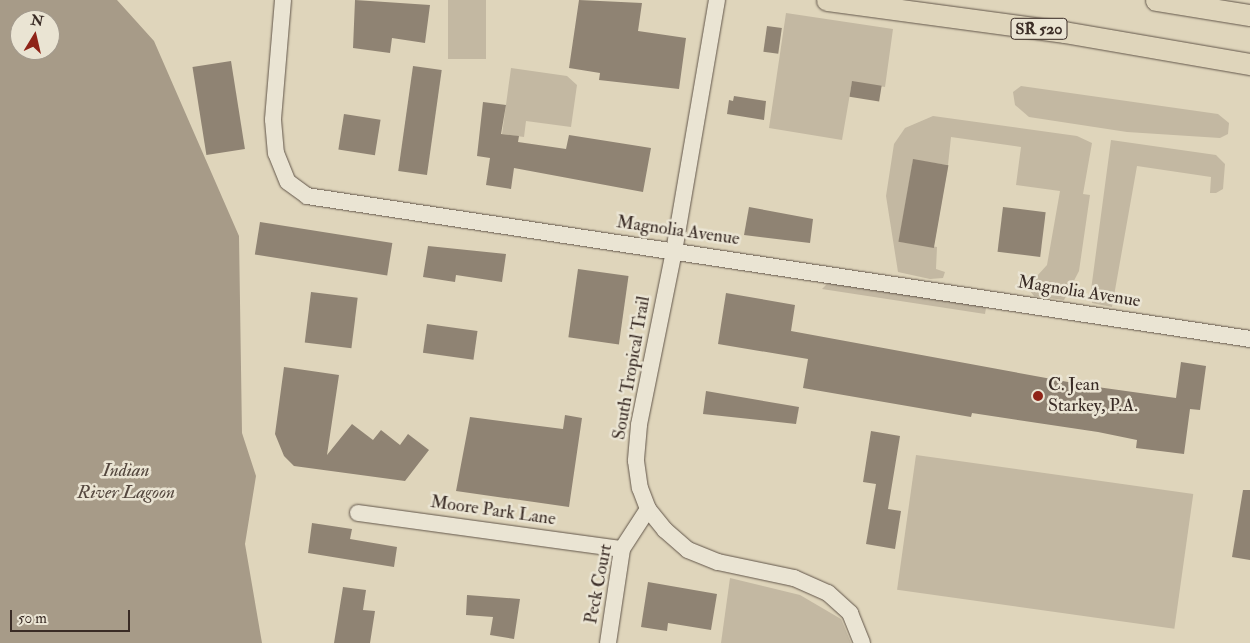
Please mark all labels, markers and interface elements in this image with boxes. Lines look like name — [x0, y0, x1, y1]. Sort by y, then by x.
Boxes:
north arrow — [10, 10, 60, 60]
text: N — [30, 11, 45, 30]
road number: SR 520 — [1010, 15, 1068, 42]
street label: Magnolia Avenue — [615, 212, 741, 250]
street label: Magnolia Avenue — [1016, 272, 1142, 312]
street label: South Tropical Trail — [609, 295, 655, 441]
place label: C. Jean Starkey, P.A. — [1048, 375, 1138, 418]
marker: C. Jean Starkey, P.A. — [1032, 390, 1044, 402]
water label: Indian River Lagoon — [77, 460, 175, 504]
street label: Moore Park Lane — [429, 492, 557, 530]
street label: Peck Court — [581, 542, 617, 626]
scale bar — [12, 600, 132, 632]
text: 50 m — [18, 609, 47, 628]

